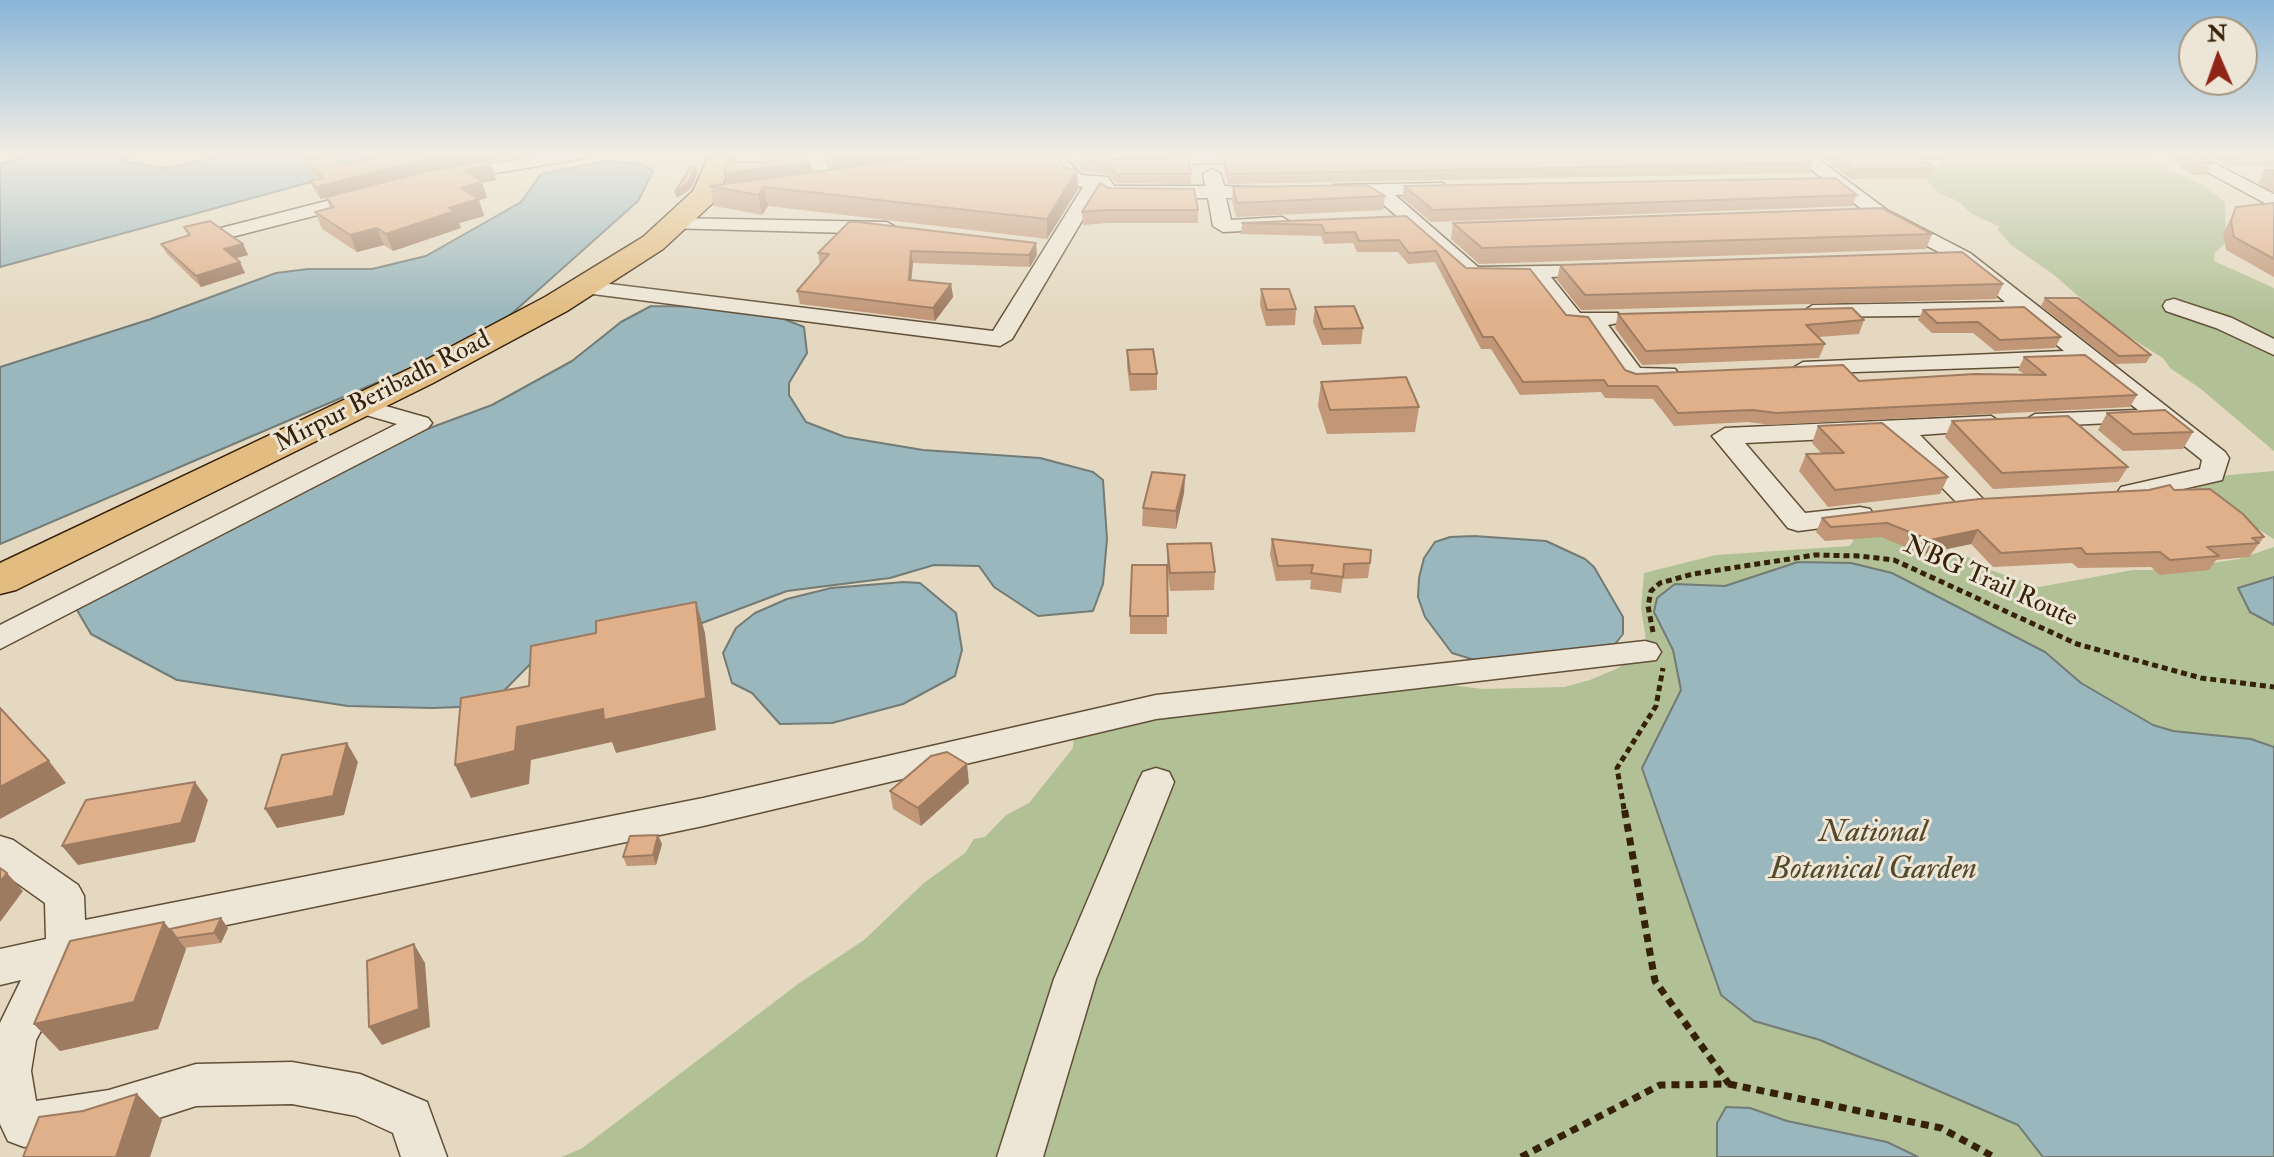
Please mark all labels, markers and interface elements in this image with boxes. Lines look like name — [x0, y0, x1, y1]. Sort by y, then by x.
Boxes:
north arrow — [2178, 16, 2258, 96]
text: N — [2207, 20, 2228, 48]
street label: Mirpur Beribadh Road — [270, 325, 496, 461]
street label: NBG Trail Route — [1898, 531, 2082, 635]
park label: National Botanical Garden — [1769, 815, 1977, 890]

